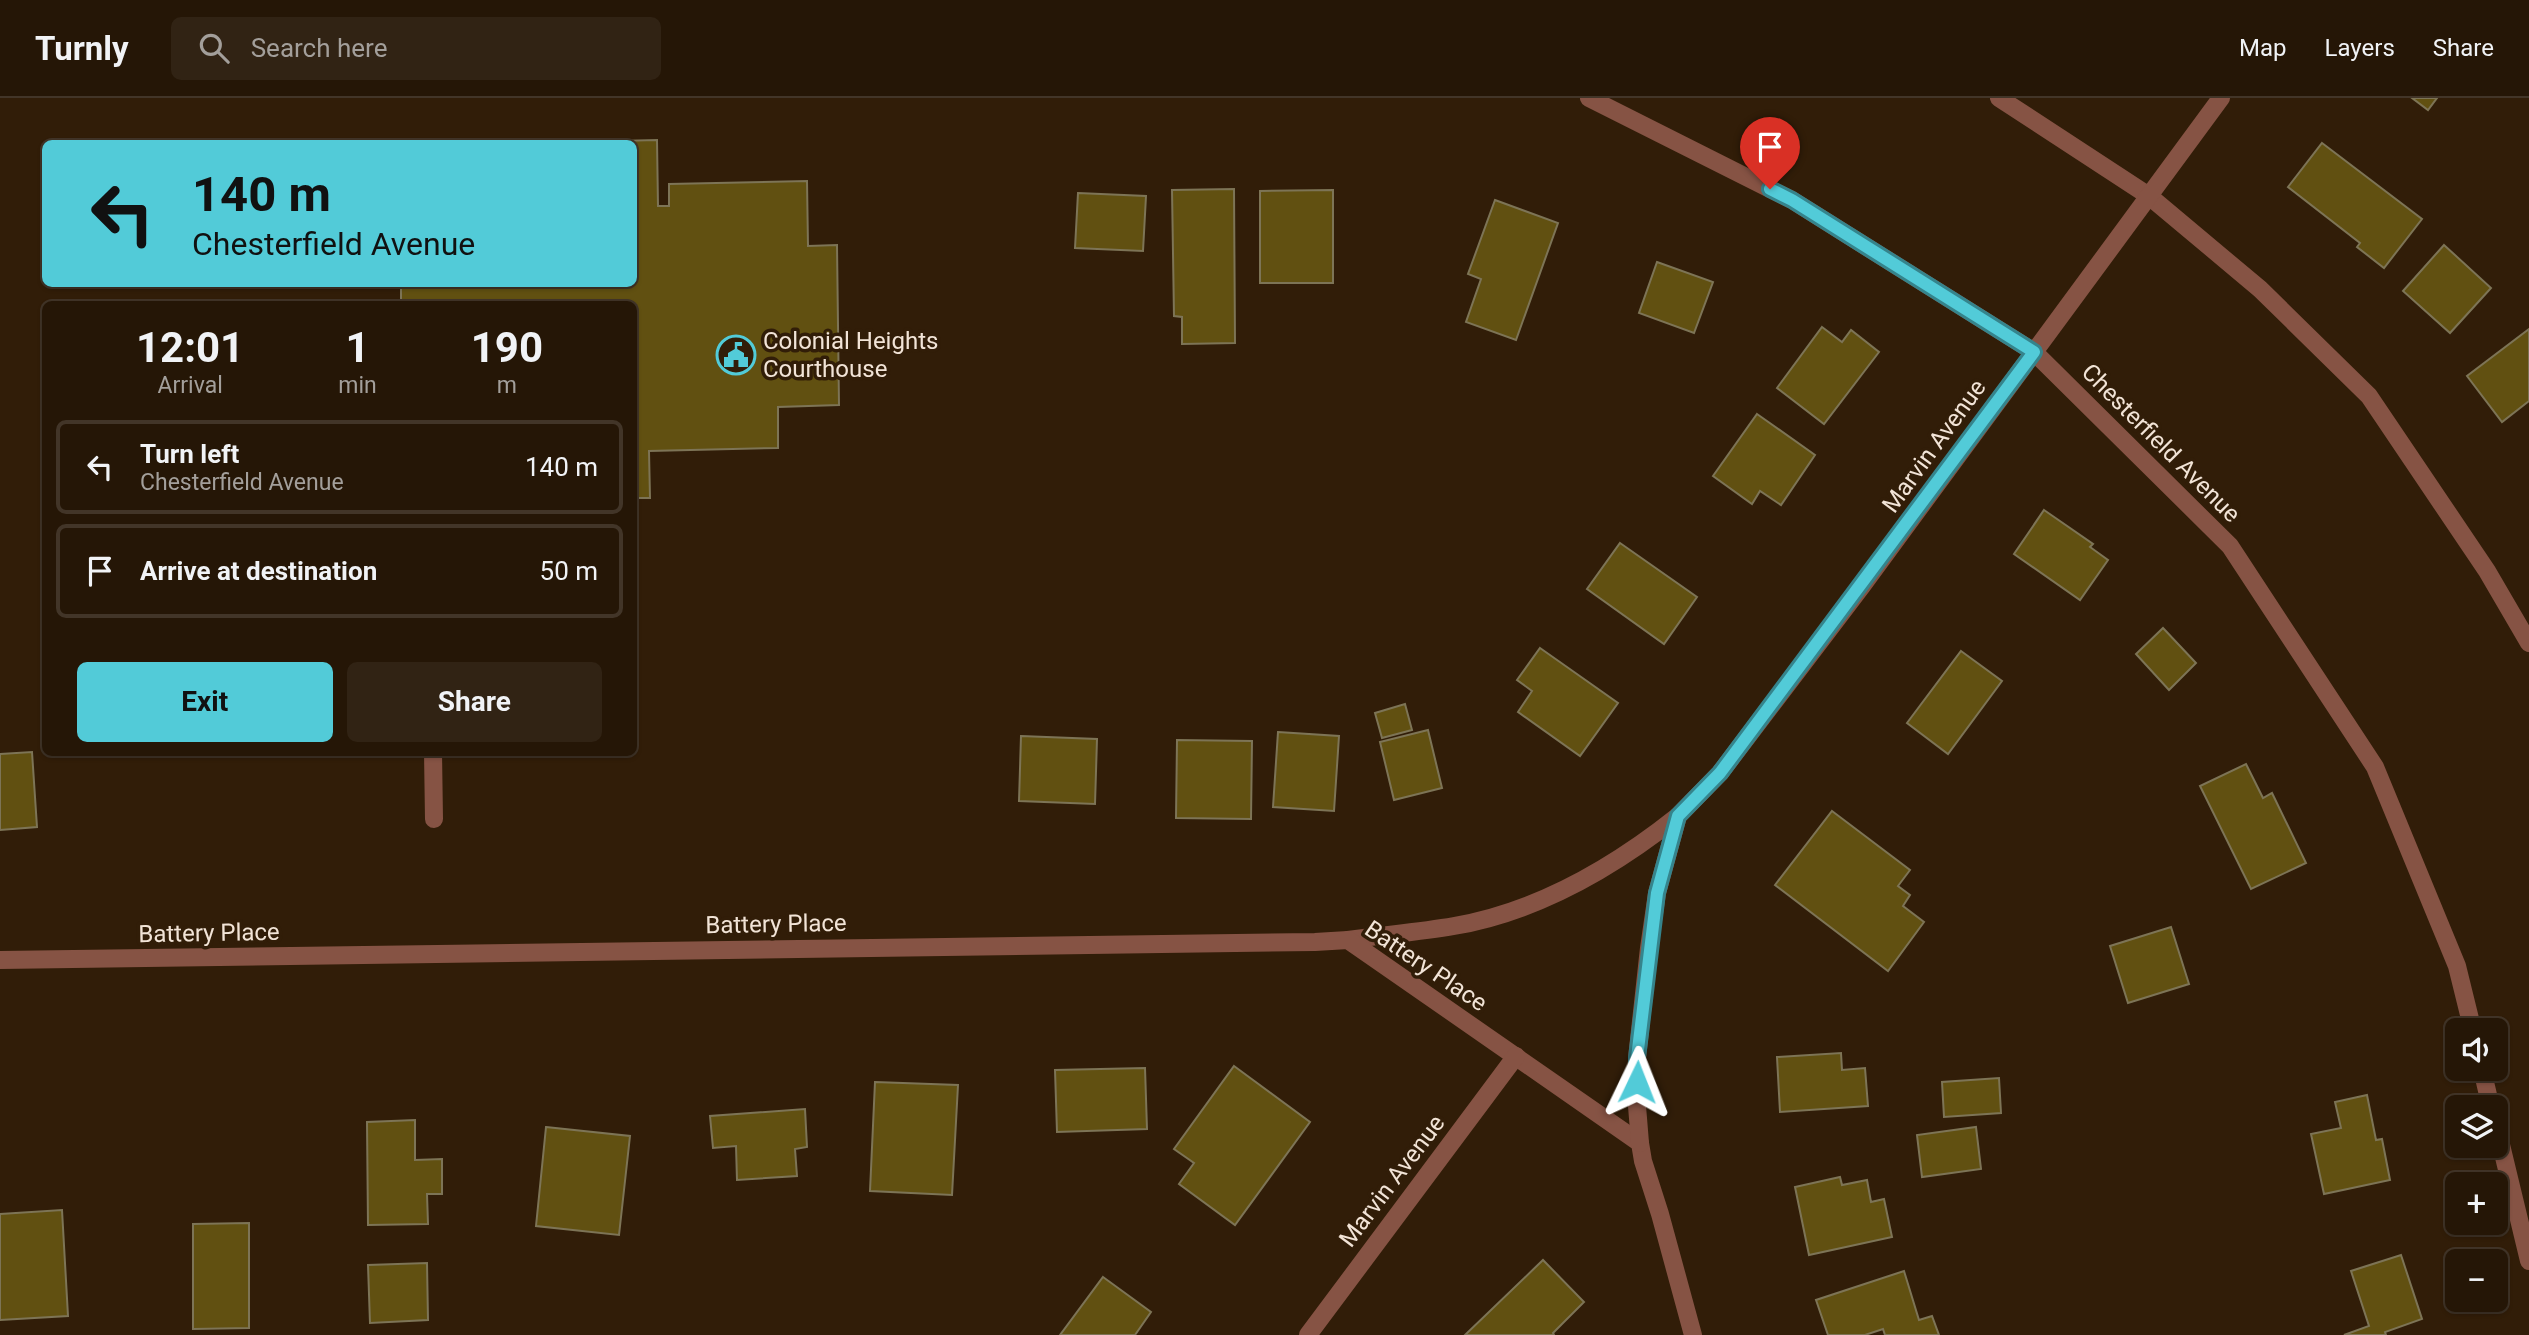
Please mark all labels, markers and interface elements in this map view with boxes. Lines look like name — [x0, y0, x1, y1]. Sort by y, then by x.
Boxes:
search box — [171, 17, 661, 80]
text: Turnly — [35, 29, 129, 68]
icon: search — [195, 29, 233, 67]
text: Search here — [251, 33, 387, 63]
text: Map — [2239, 34, 2287, 62]
text: Layers — [2325, 34, 2395, 62]
text: Share — [2433, 34, 2494, 62]
pin — [1740, 117, 1800, 189]
icon: arrive — [1751, 128, 1789, 166]
text: 140 m — [192, 166, 331, 223]
icon: left — [77, 168, 168, 259]
text: Chesterfield Avenue — [192, 225, 475, 263]
text: 12:01 — [136, 323, 244, 372]
text: 1 — [345, 323, 370, 372]
text: 190 — [471, 323, 543, 372]
place label: Colonial Heights Courthouse — [763, 327, 938, 383]
public building icon: Colonial Heights Courthouse — [715, 334, 757, 376]
street label: Chesterfield Avenue — [2076, 358, 2246, 528]
text: Arrival — [157, 372, 223, 399]
text: min — [338, 372, 377, 399]
text: m — [497, 372, 517, 399]
street label: Marvin Avenue — [1876, 374, 1992, 518]
text: Turn left — [140, 439, 239, 469]
icon: left — [81, 448, 119, 486]
text: 140 m — [525, 452, 598, 482]
text: Chesterfield Avenue — [140, 469, 344, 496]
icon: arrive — [81, 552, 119, 590]
text: Arrive at destination — [140, 556, 377, 586]
text: 50 m — [540, 556, 598, 586]
button: Exit — [77, 662, 333, 742]
button: Share — [347, 662, 602, 742]
street label: Battery Place — [705, 909, 847, 939]
street label: Battery Place — [1360, 915, 1492, 1017]
street label: Battery Place — [138, 918, 280, 948]
map controls — [2445, 1018, 2508, 1312]
button: sound — [2445, 1018, 2508, 1081]
position arrow — [1600, 1045, 1674, 1119]
button: layers — [2445, 1095, 2508, 1158]
street label: Marvin Avenue — [1333, 1110, 1451, 1252]
button: + — [2445, 1172, 2508, 1235]
button: − — [2445, 1249, 2508, 1312]

